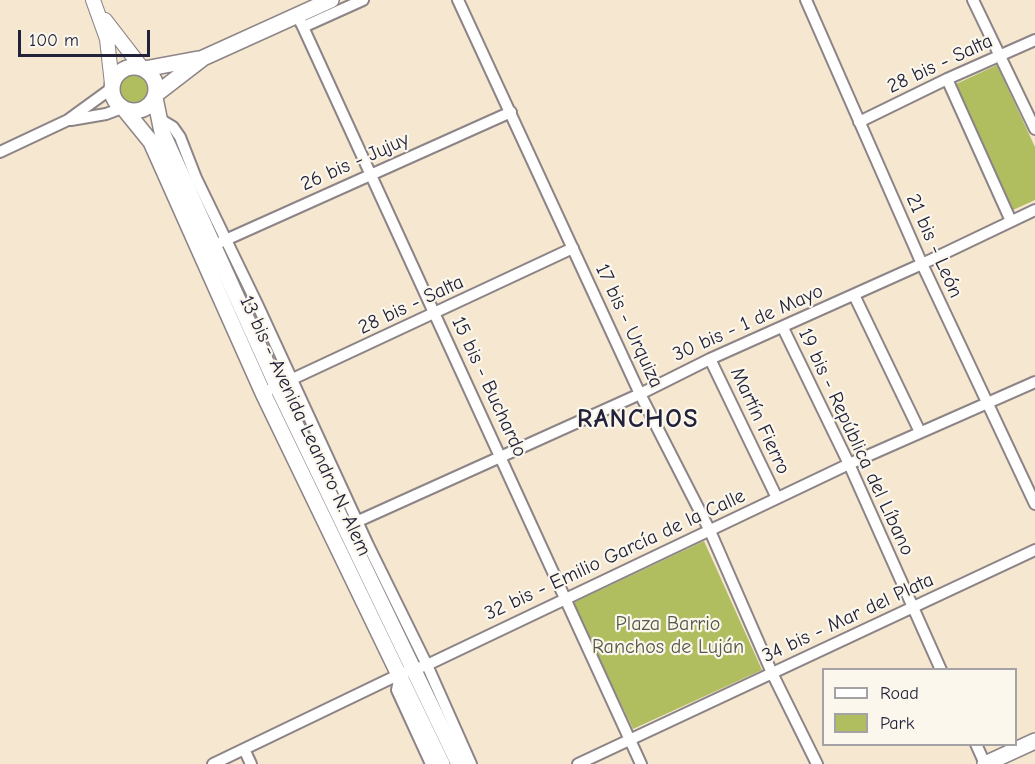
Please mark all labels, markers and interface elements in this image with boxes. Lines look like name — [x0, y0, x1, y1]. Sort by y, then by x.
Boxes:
scale bar — [21, 18, 153, 56]
street label: 28 bis - Salta — [883, 29, 997, 99]
text: 100 m — [29, 30, 79, 51]
street label: 26 bis - Jujuy — [297, 127, 413, 197]
street label: 21 bis - León — [900, 190, 968, 302]
street label: 17 bis - Urquiza — [590, 260, 668, 392]
street label: 28 bis - Salta — [354, 270, 468, 340]
street label: 30 bis - 1 de Mayo — [669, 279, 827, 367]
street label: 13 bis - Avenida Leandro N. Alem — [234, 292, 376, 560]
street label: 15 bis - Buchardo — [446, 313, 532, 461]
street label: 19 bis - República del Líbano — [793, 325, 919, 559]
street label: Martín Fierro — [725, 364, 795, 478]
district label: RANCHOS — [577, 404, 699, 436]
street label: 32 bis - Emilio García de la Calle — [481, 484, 749, 626]
street label: 34 bis - Mar del Plata — [759, 568, 937, 668]
park label: Plaza Barrio Ranchos de Luján — [592, 612, 744, 659]
legend — [822, 668, 1017, 746]
text: Road — [880, 683, 919, 704]
text: Park — [880, 713, 914, 734]

